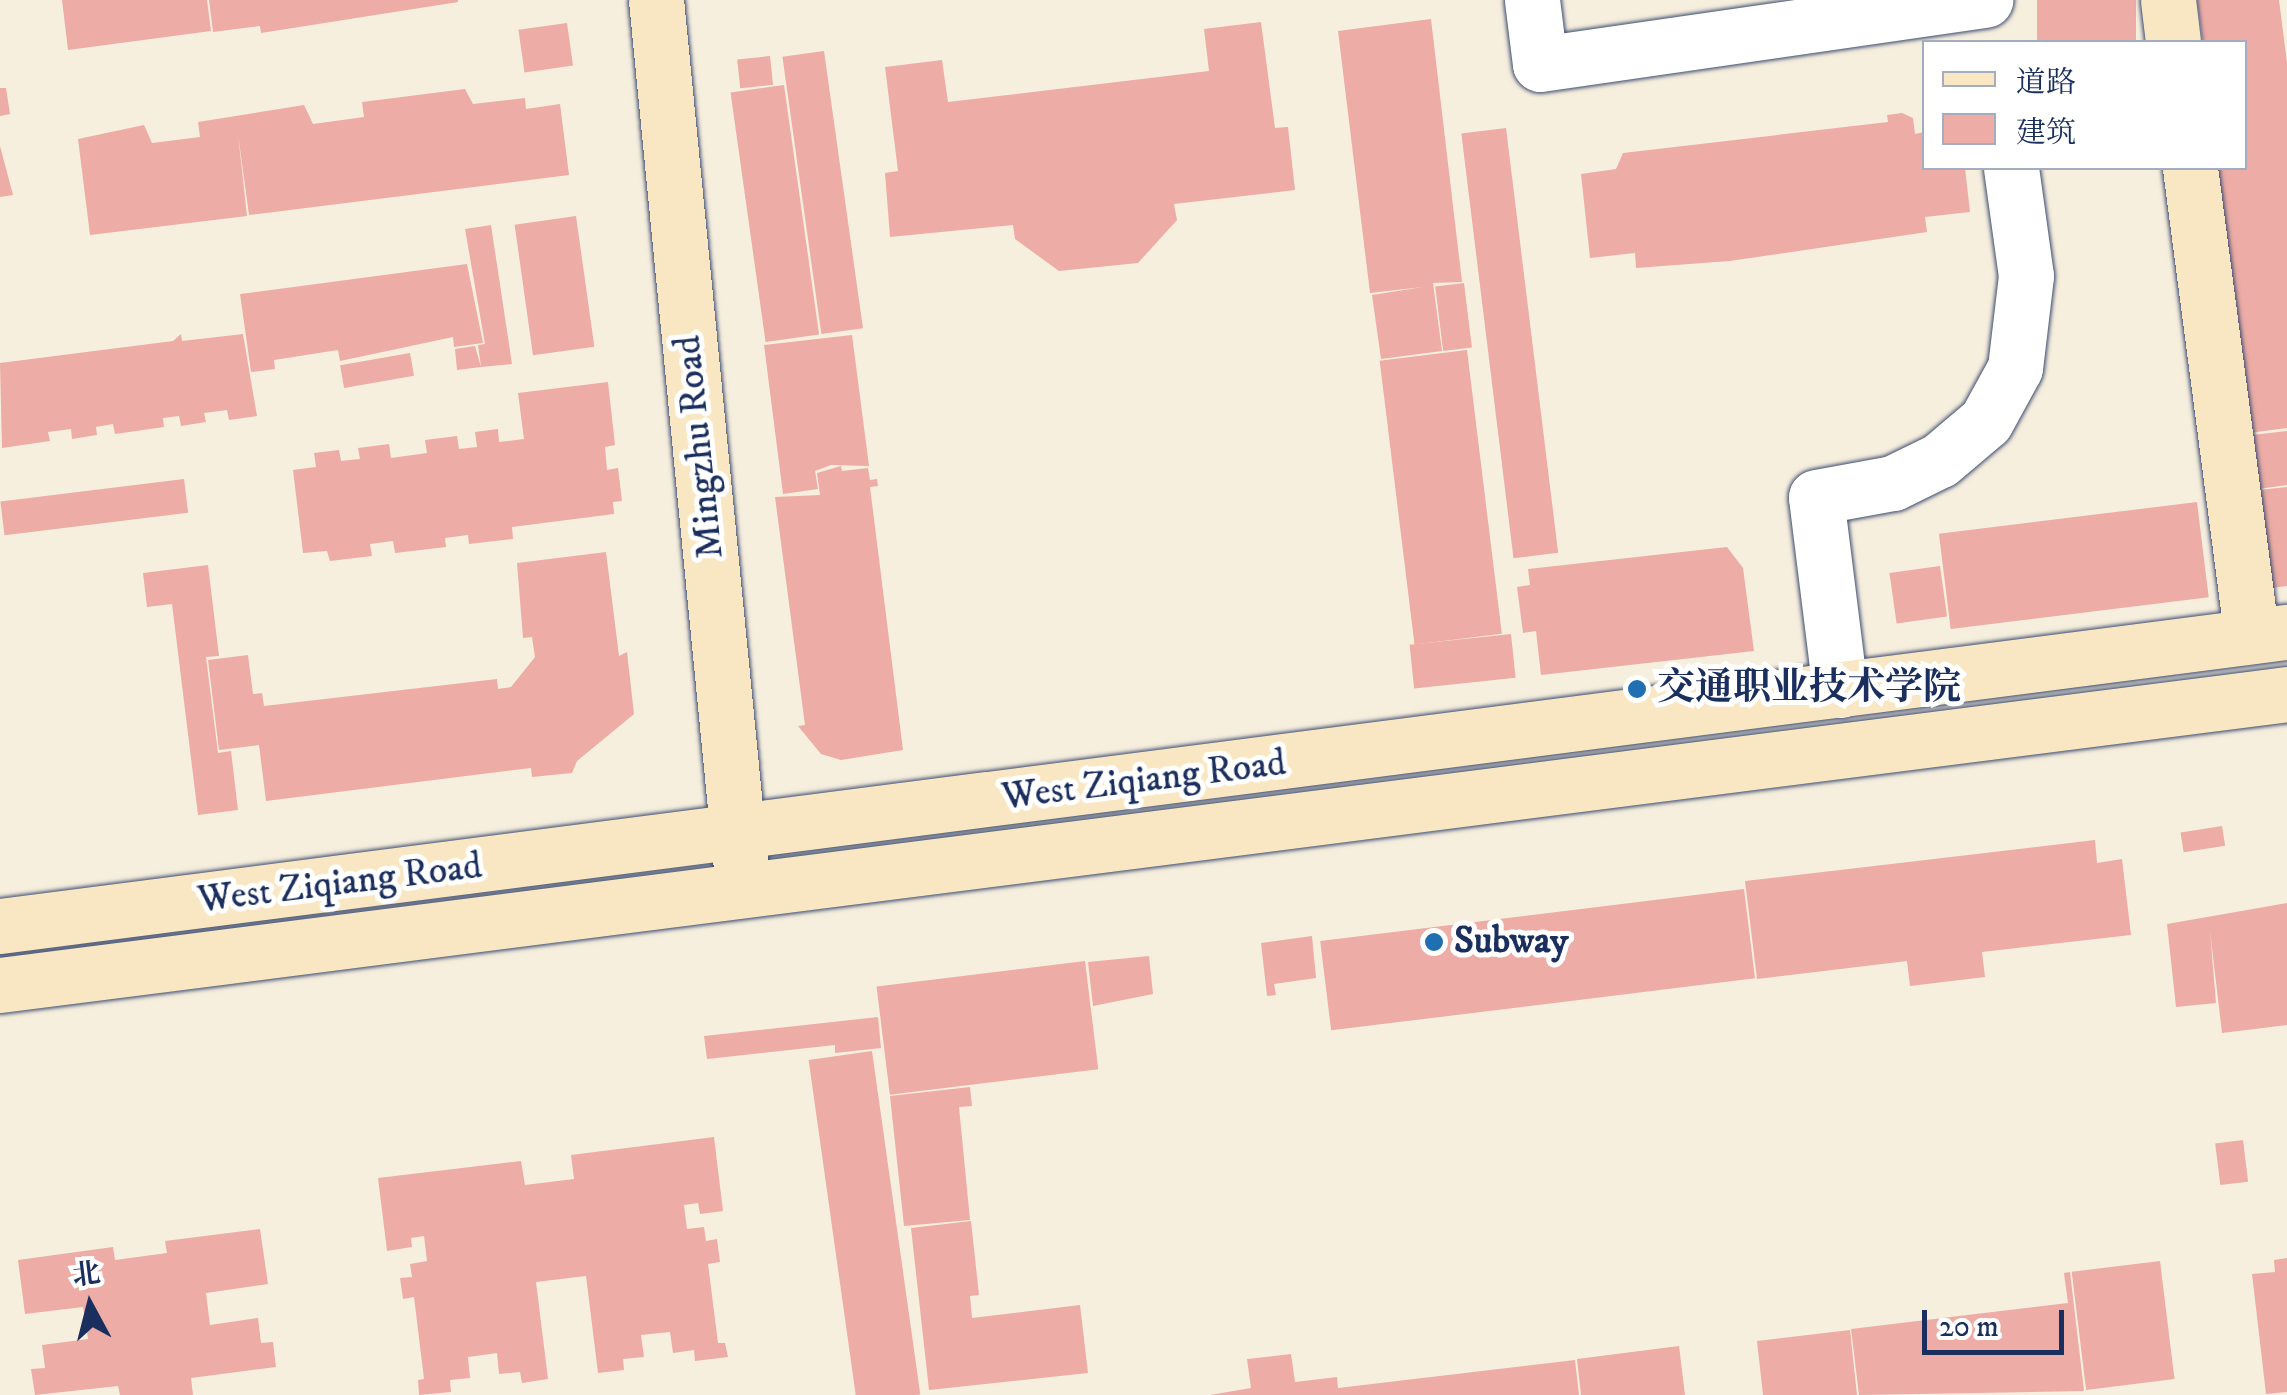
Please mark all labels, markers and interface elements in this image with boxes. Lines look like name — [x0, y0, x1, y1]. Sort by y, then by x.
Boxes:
legend — [1922, 40, 2247, 170]
text: 道路 — [2016, 65, 2076, 102]
text: 建筑 — [2016, 115, 2076, 152]
street label: Mingzhu Road — [666, 333, 734, 561]
place label: 交通职业技术学院 — [1657, 666, 1961, 712]
marker: 交通职业技术学院 — [1626, 678, 1648, 700]
street label: West Ziqiang Road — [999, 741, 1289, 821]
street label: West Ziqiang Road — [195, 844, 485, 924]
place label: Subway — [1454, 919, 1568, 965]
marker: Subway — [1423, 931, 1445, 953]
north arrow — [40, 1255, 140, 1355]
text: 北 — [70, 1256, 102, 1294]
scale bar — [1927, 1290, 2070, 1352]
text: 20 m — [1939, 1309, 1999, 1346]

